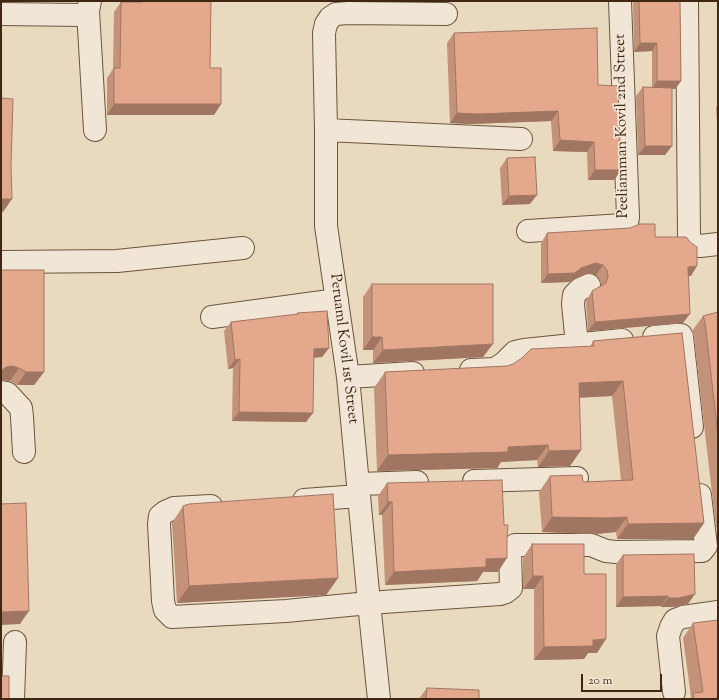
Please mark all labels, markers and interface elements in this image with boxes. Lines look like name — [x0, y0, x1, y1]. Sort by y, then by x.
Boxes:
street label: Peeliamman Kovil 2nd Street — [612, 34, 634, 218]
street label: Peruaml Kovil 1st Street — [325, 273, 361, 425]
scale bar — [583, 666, 664, 692]
text: 20 m — [588, 672, 612, 690]

